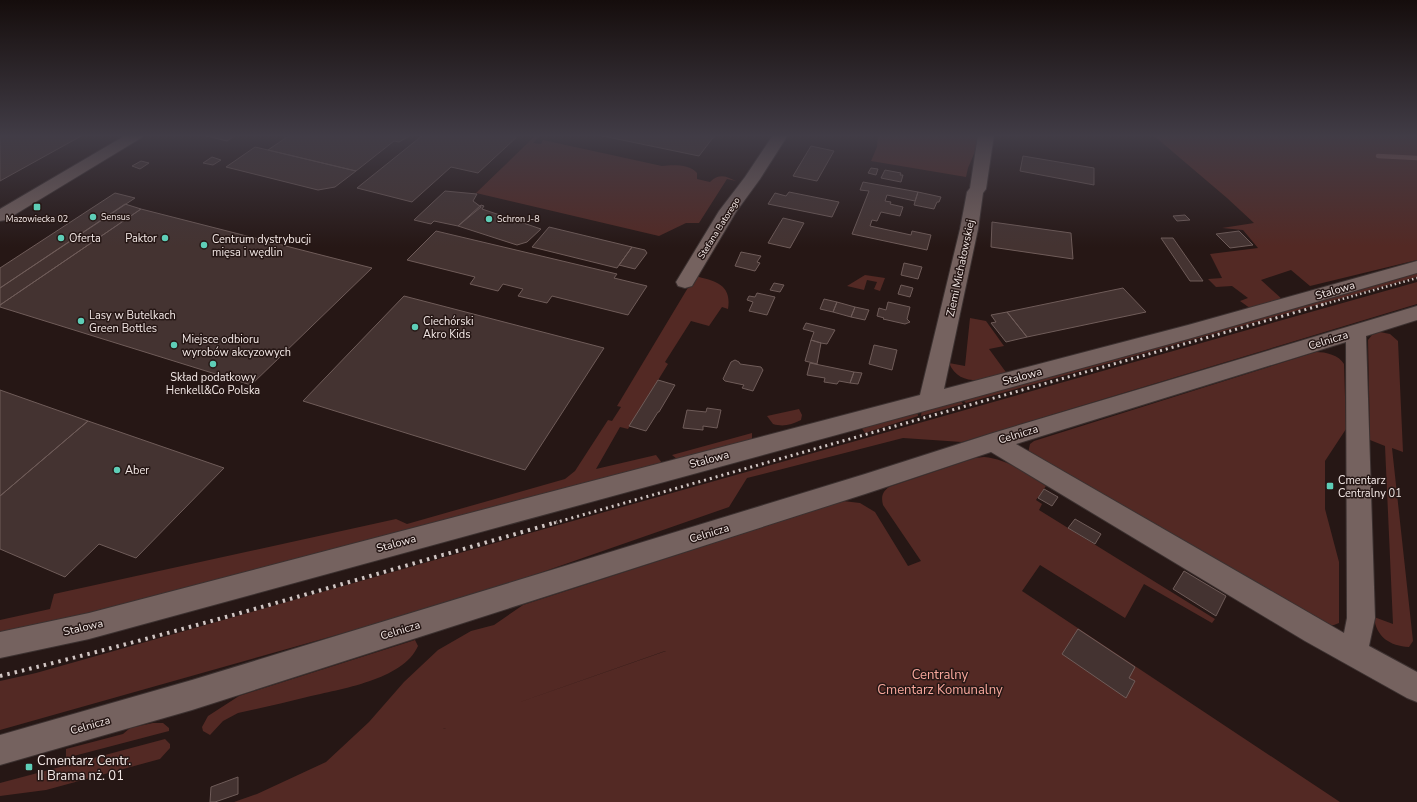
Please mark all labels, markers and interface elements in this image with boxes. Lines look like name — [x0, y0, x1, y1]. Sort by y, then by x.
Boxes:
street label: Stefana Batorego — [695, 195, 743, 261]
marker: Mazowiecka 02 — [32, 202, 42, 212]
place label: Sensus — [101, 211, 130, 223]
marker: Sensus — [88, 212, 98, 222]
place label: Mazowiecka 02 — [6, 213, 68, 225]
place label: Schron J-8 — [497, 213, 540, 225]
marker: Schron J-8 — [484, 214, 494, 224]
street label: Ziemi Michałowskiej — [943, 218, 978, 318]
place label: Oferta — [69, 231, 101, 246]
place label: Paktor — [125, 231, 157, 246]
place label: Centrum dystrybucji mięsa i wędlin — [212, 232, 311, 260]
marker: Oferta — [56, 233, 66, 243]
marker: Paktor — [160, 233, 170, 243]
marker: Centrum dystrybucji mięsa i wędlin — [199, 240, 209, 250]
street label: Stalowa — [1314, 278, 1357, 303]
place label: Lasy w Butelkach Green Bottles — [89, 308, 176, 336]
place label: Ciechórski Akro Kids — [423, 314, 474, 342]
marker: Lasy w Butelkach Green Bottles — [76, 316, 86, 326]
marker: Ciechórski Akro Kids — [410, 322, 420, 332]
street label: Celnicza — [1306, 327, 1350, 354]
place label: Miejsce odbioru wyrobów akcyzowych — [182, 332, 291, 360]
marker: Miejsce odbioru wyrobów akcyzowych — [169, 340, 179, 350]
marker: Skład podatkowy Henkell&Co Polska — [208, 359, 218, 369]
street label: Stalowa — [1001, 364, 1044, 389]
place label: Skład podatkowy Henkell&Co Polska — [166, 370, 260, 398]
street label: Celnicza — [996, 421, 1040, 448]
street label: Stalowa — [688, 447, 731, 472]
place label: Aber — [125, 463, 149, 478]
marker: Aber — [112, 465, 122, 475]
place label: Cmentarz Centralny 01 — [1338, 473, 1402, 501]
marker: Cmentarz Centralny 01 — [1325, 481, 1335, 491]
street label: Celnicza — [687, 520, 731, 547]
street label: Stalowa — [375, 531, 418, 556]
street label: Stalowa — [62, 616, 105, 639]
street label: Celnicza — [378, 617, 422, 644]
park label: Centralny Cmentarz Komunalny — [877, 666, 1003, 699]
street label: Celnicza — [68, 713, 112, 738]
place label: Cmentarz Centr. II Brama nż. 01 — [37, 752, 131, 785]
marker: Cmentarz Centr. II Brama nż. 01 — [24, 762, 34, 772]

